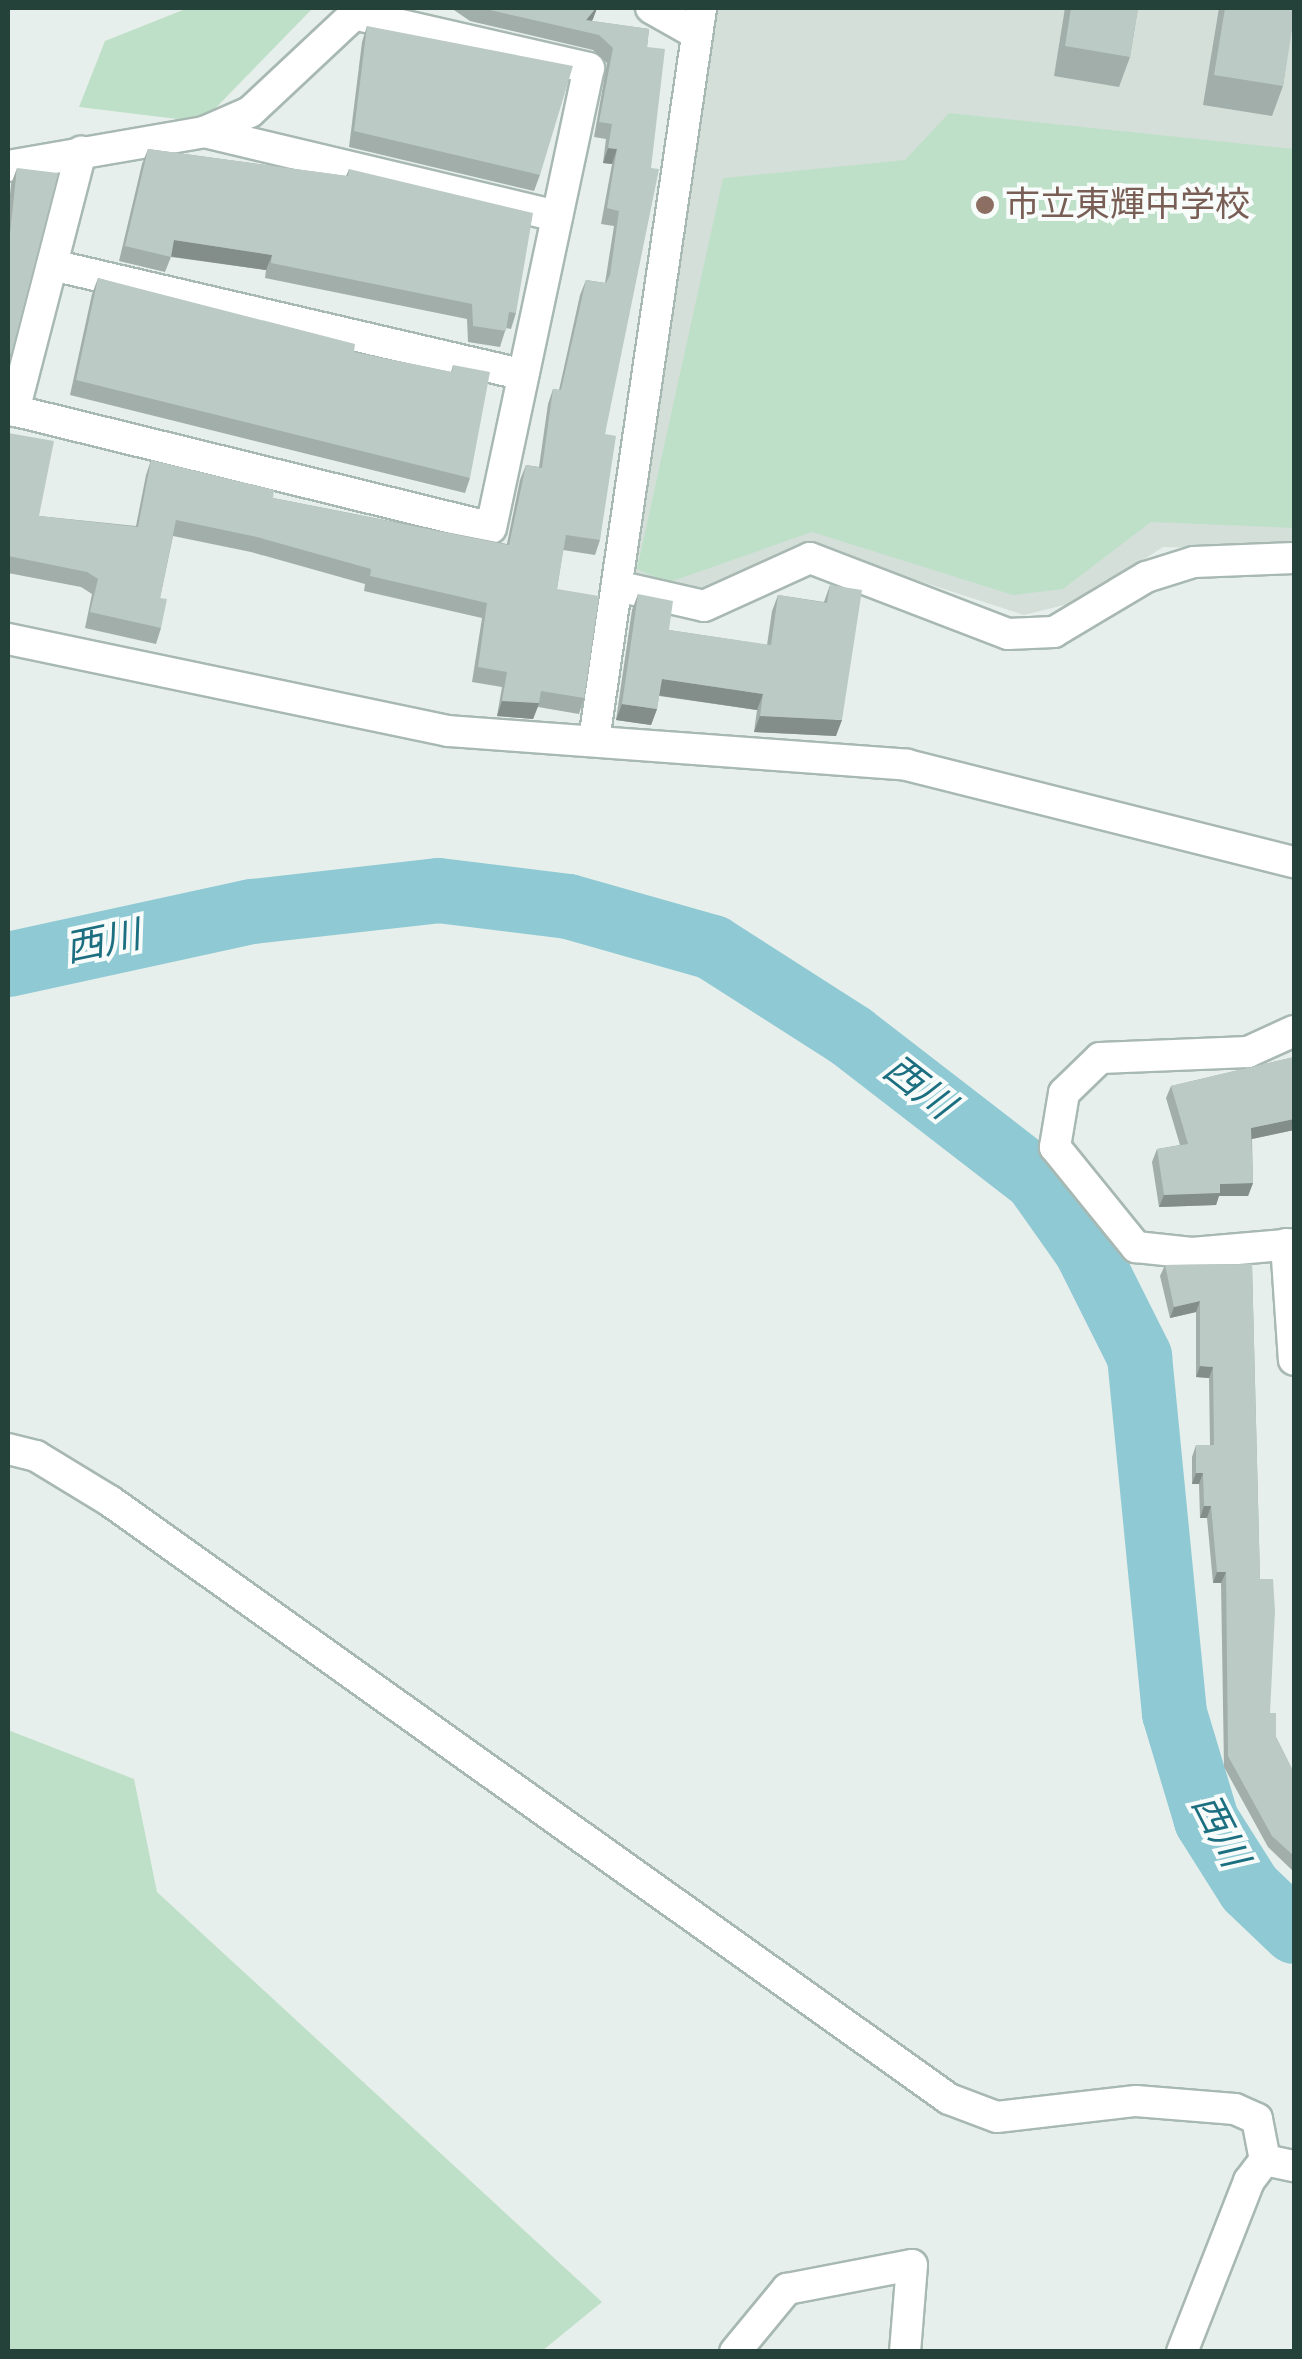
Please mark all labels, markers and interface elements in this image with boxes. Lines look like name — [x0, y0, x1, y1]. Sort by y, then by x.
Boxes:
place label: 市立東輝中学校 — [1005, 184, 1250, 226]
marker: 市立東輝中学校 — [974, 194, 996, 216]
water label: 西川 — [61, 913, 145, 973]
water label: 西川 — [874, 1047, 962, 1129]
water label: 西川 — [1181, 1787, 1257, 1875]

